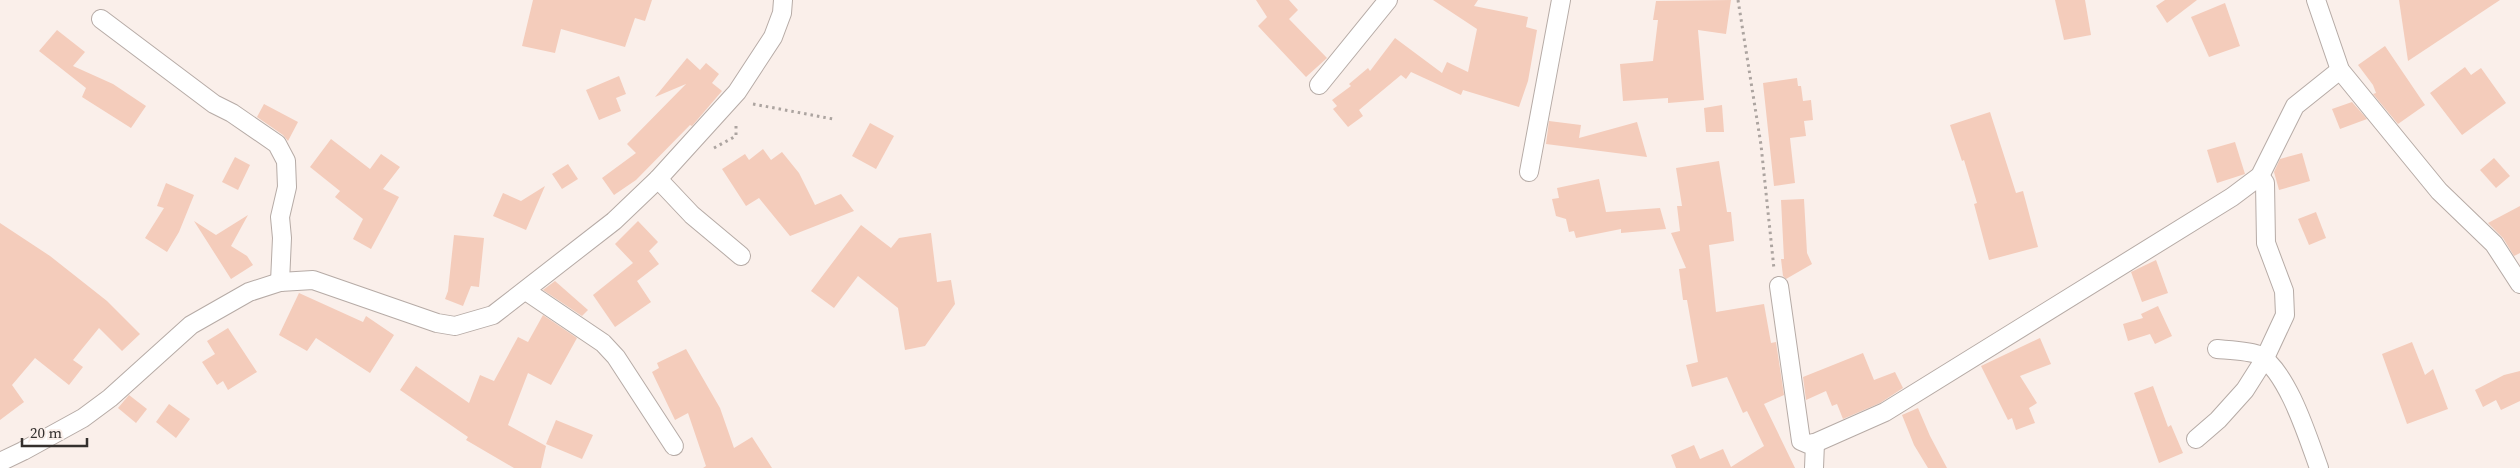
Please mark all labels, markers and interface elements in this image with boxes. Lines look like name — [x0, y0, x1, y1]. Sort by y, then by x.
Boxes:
scale bar — [22, 416, 88, 448]
text: 20 m — [30, 422, 62, 443]

